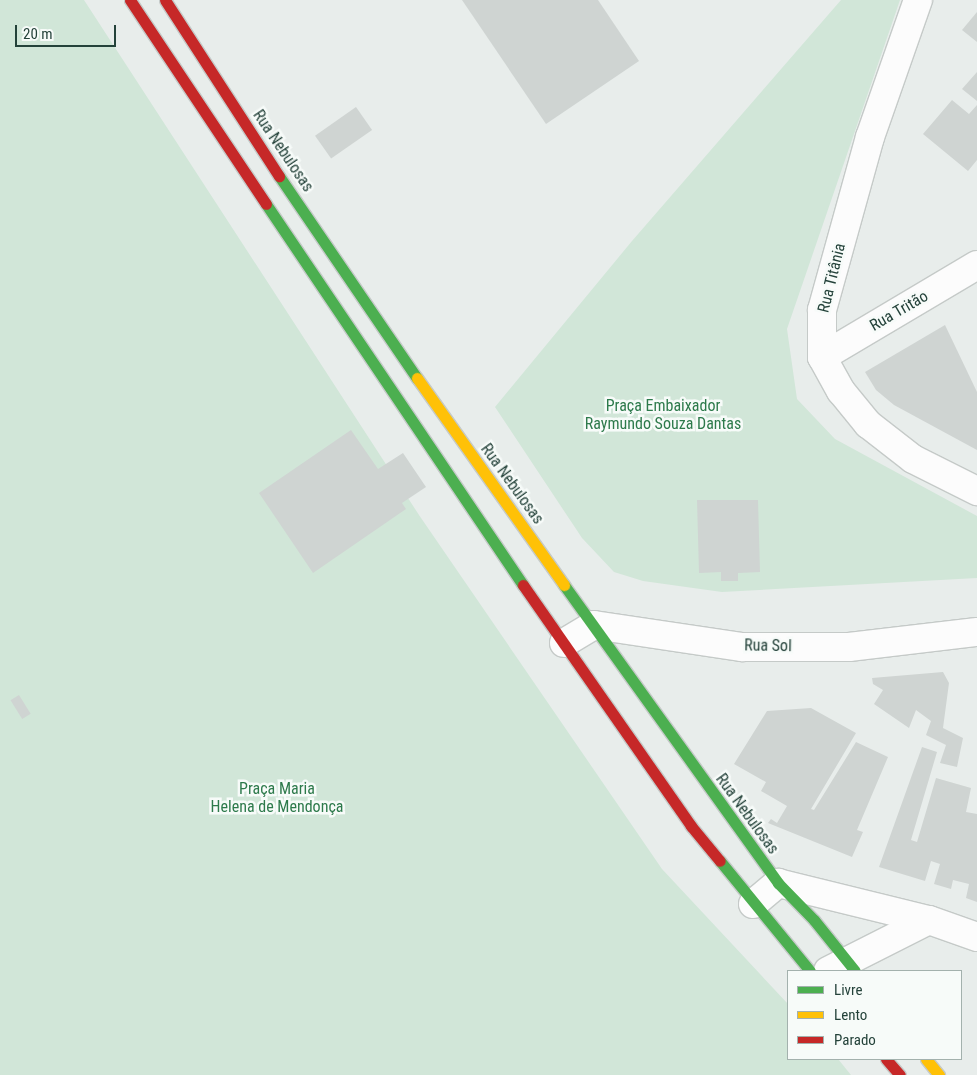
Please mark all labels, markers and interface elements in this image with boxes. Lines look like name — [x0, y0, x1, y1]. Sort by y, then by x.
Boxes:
scale bar — [18, 15, 119, 47]
text: 20 m — [23, 25, 53, 43]
street label: Rua Nebulosas — [249, 106, 317, 196]
street label: Rua Titânia — [814, 241, 850, 315]
street label: Rua Tritão — [866, 287, 932, 335]
park label: Praça Embaixador Raymundo Souza Dantas — [585, 396, 741, 434]
street label: Rua Nebulosas — [476, 440, 548, 528]
street label: Rua Sol — [744, 636, 792, 656]
street label: Rua Nebulosas — [711, 770, 783, 858]
park label: Praça Maria Helena de Mendonça — [211, 779, 343, 817]
legend — [787, 970, 962, 1060]
text: Livre — [834, 981, 862, 999]
text: Lento — [834, 1006, 867, 1024]
text: Parado — [834, 1031, 876, 1049]

